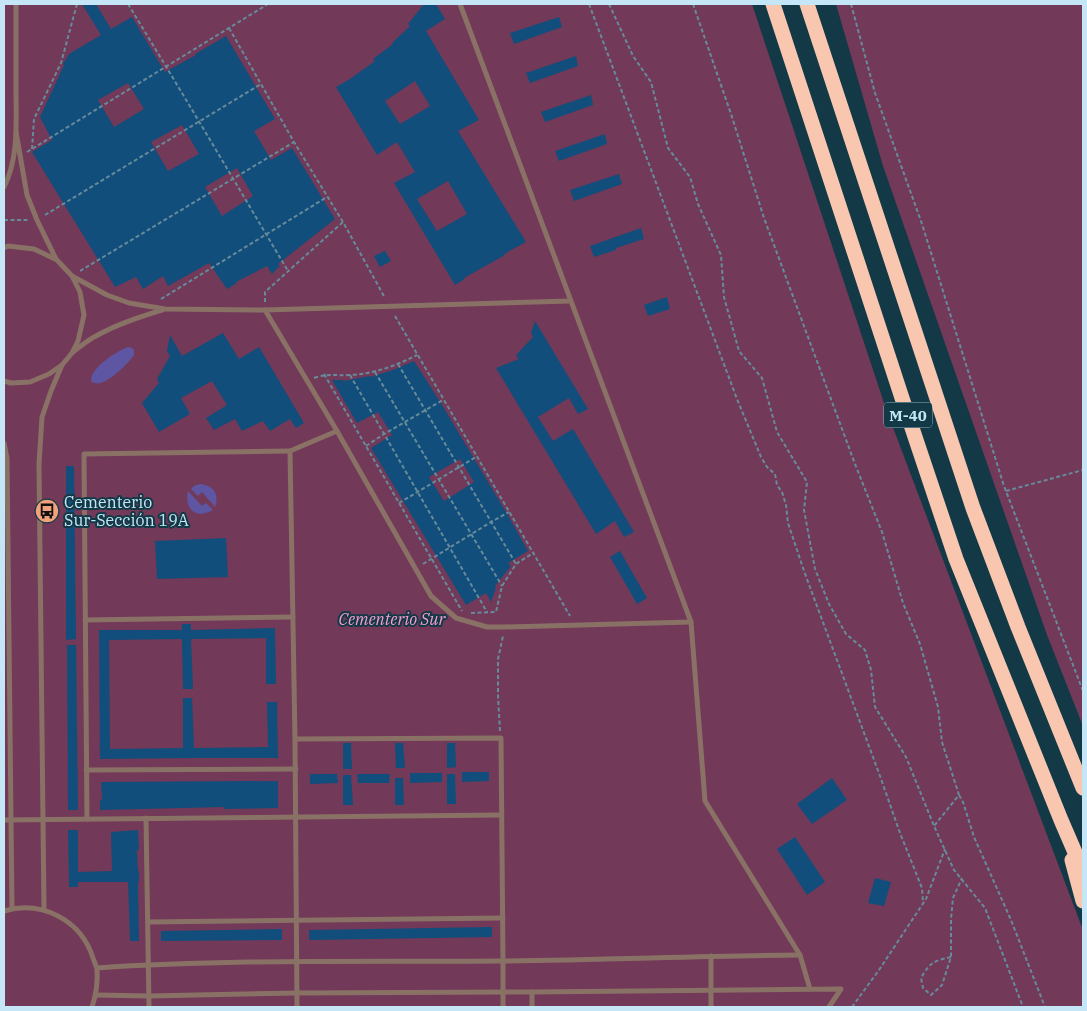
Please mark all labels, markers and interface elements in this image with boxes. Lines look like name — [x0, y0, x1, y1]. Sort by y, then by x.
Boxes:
road number: M-40 — [884, 402, 932, 428]
place label: Cementerio Sur-Sección 19A — [64, 492, 189, 530]
bus stop icon: Cementerio Sur-Sección 19A — [34, 498, 60, 524]
park label: Cementerio Sur — [339, 609, 446, 629]

